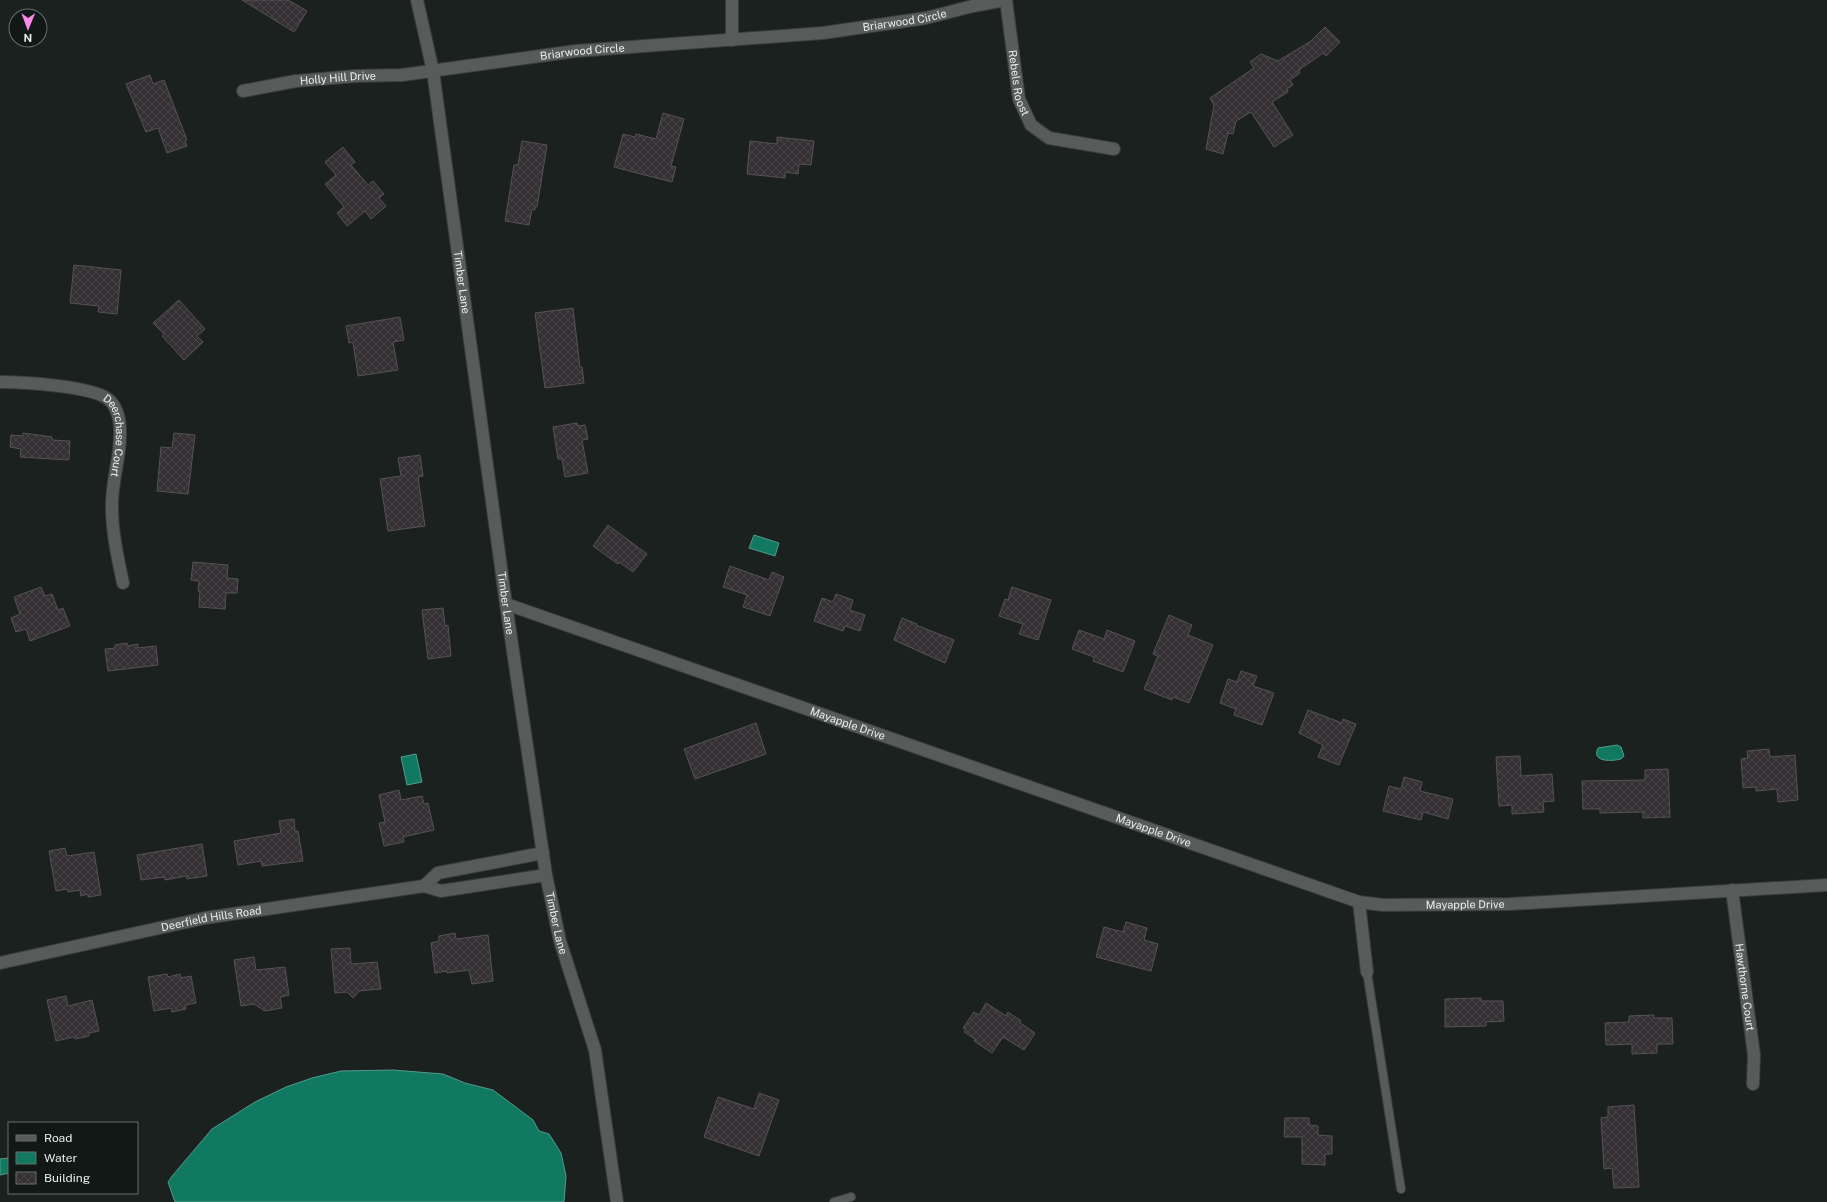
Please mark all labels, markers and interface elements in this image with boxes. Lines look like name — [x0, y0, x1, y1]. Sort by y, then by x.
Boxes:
street label: Briarwood Circle — [862, 7, 948, 33]
north arrow — [8, 8, 48, 48]
text: N — [23, 32, 32, 44]
street label: Briarwood Circle — [539, 41, 625, 62]
street label: Rebels Roost — [1007, 49, 1032, 118]
street label: Holly Hill Drive — [299, 70, 376, 87]
street label: Timber Lane — [452, 250, 472, 315]
street label: Deerchase Court — [101, 392, 126, 478]
street label: Timber Lane — [496, 571, 516, 636]
street label: Mayapple Drive — [809, 705, 887, 742]
street label: Mayapple Drive — [1114, 812, 1193, 849]
street label: Timber Lane — [544, 891, 570, 956]
street label: Mayapple Drive — [1426, 898, 1505, 911]
street label: Deerfield Hills Road — [160, 904, 262, 933]
street label: Hawthorne Court — [1733, 943, 1757, 1032]
legend — [8, 1122, 138, 1194]
text: Road — [44, 1131, 72, 1145]
text: Water — [44, 1151, 78, 1165]
text: Building — [44, 1171, 90, 1185]

